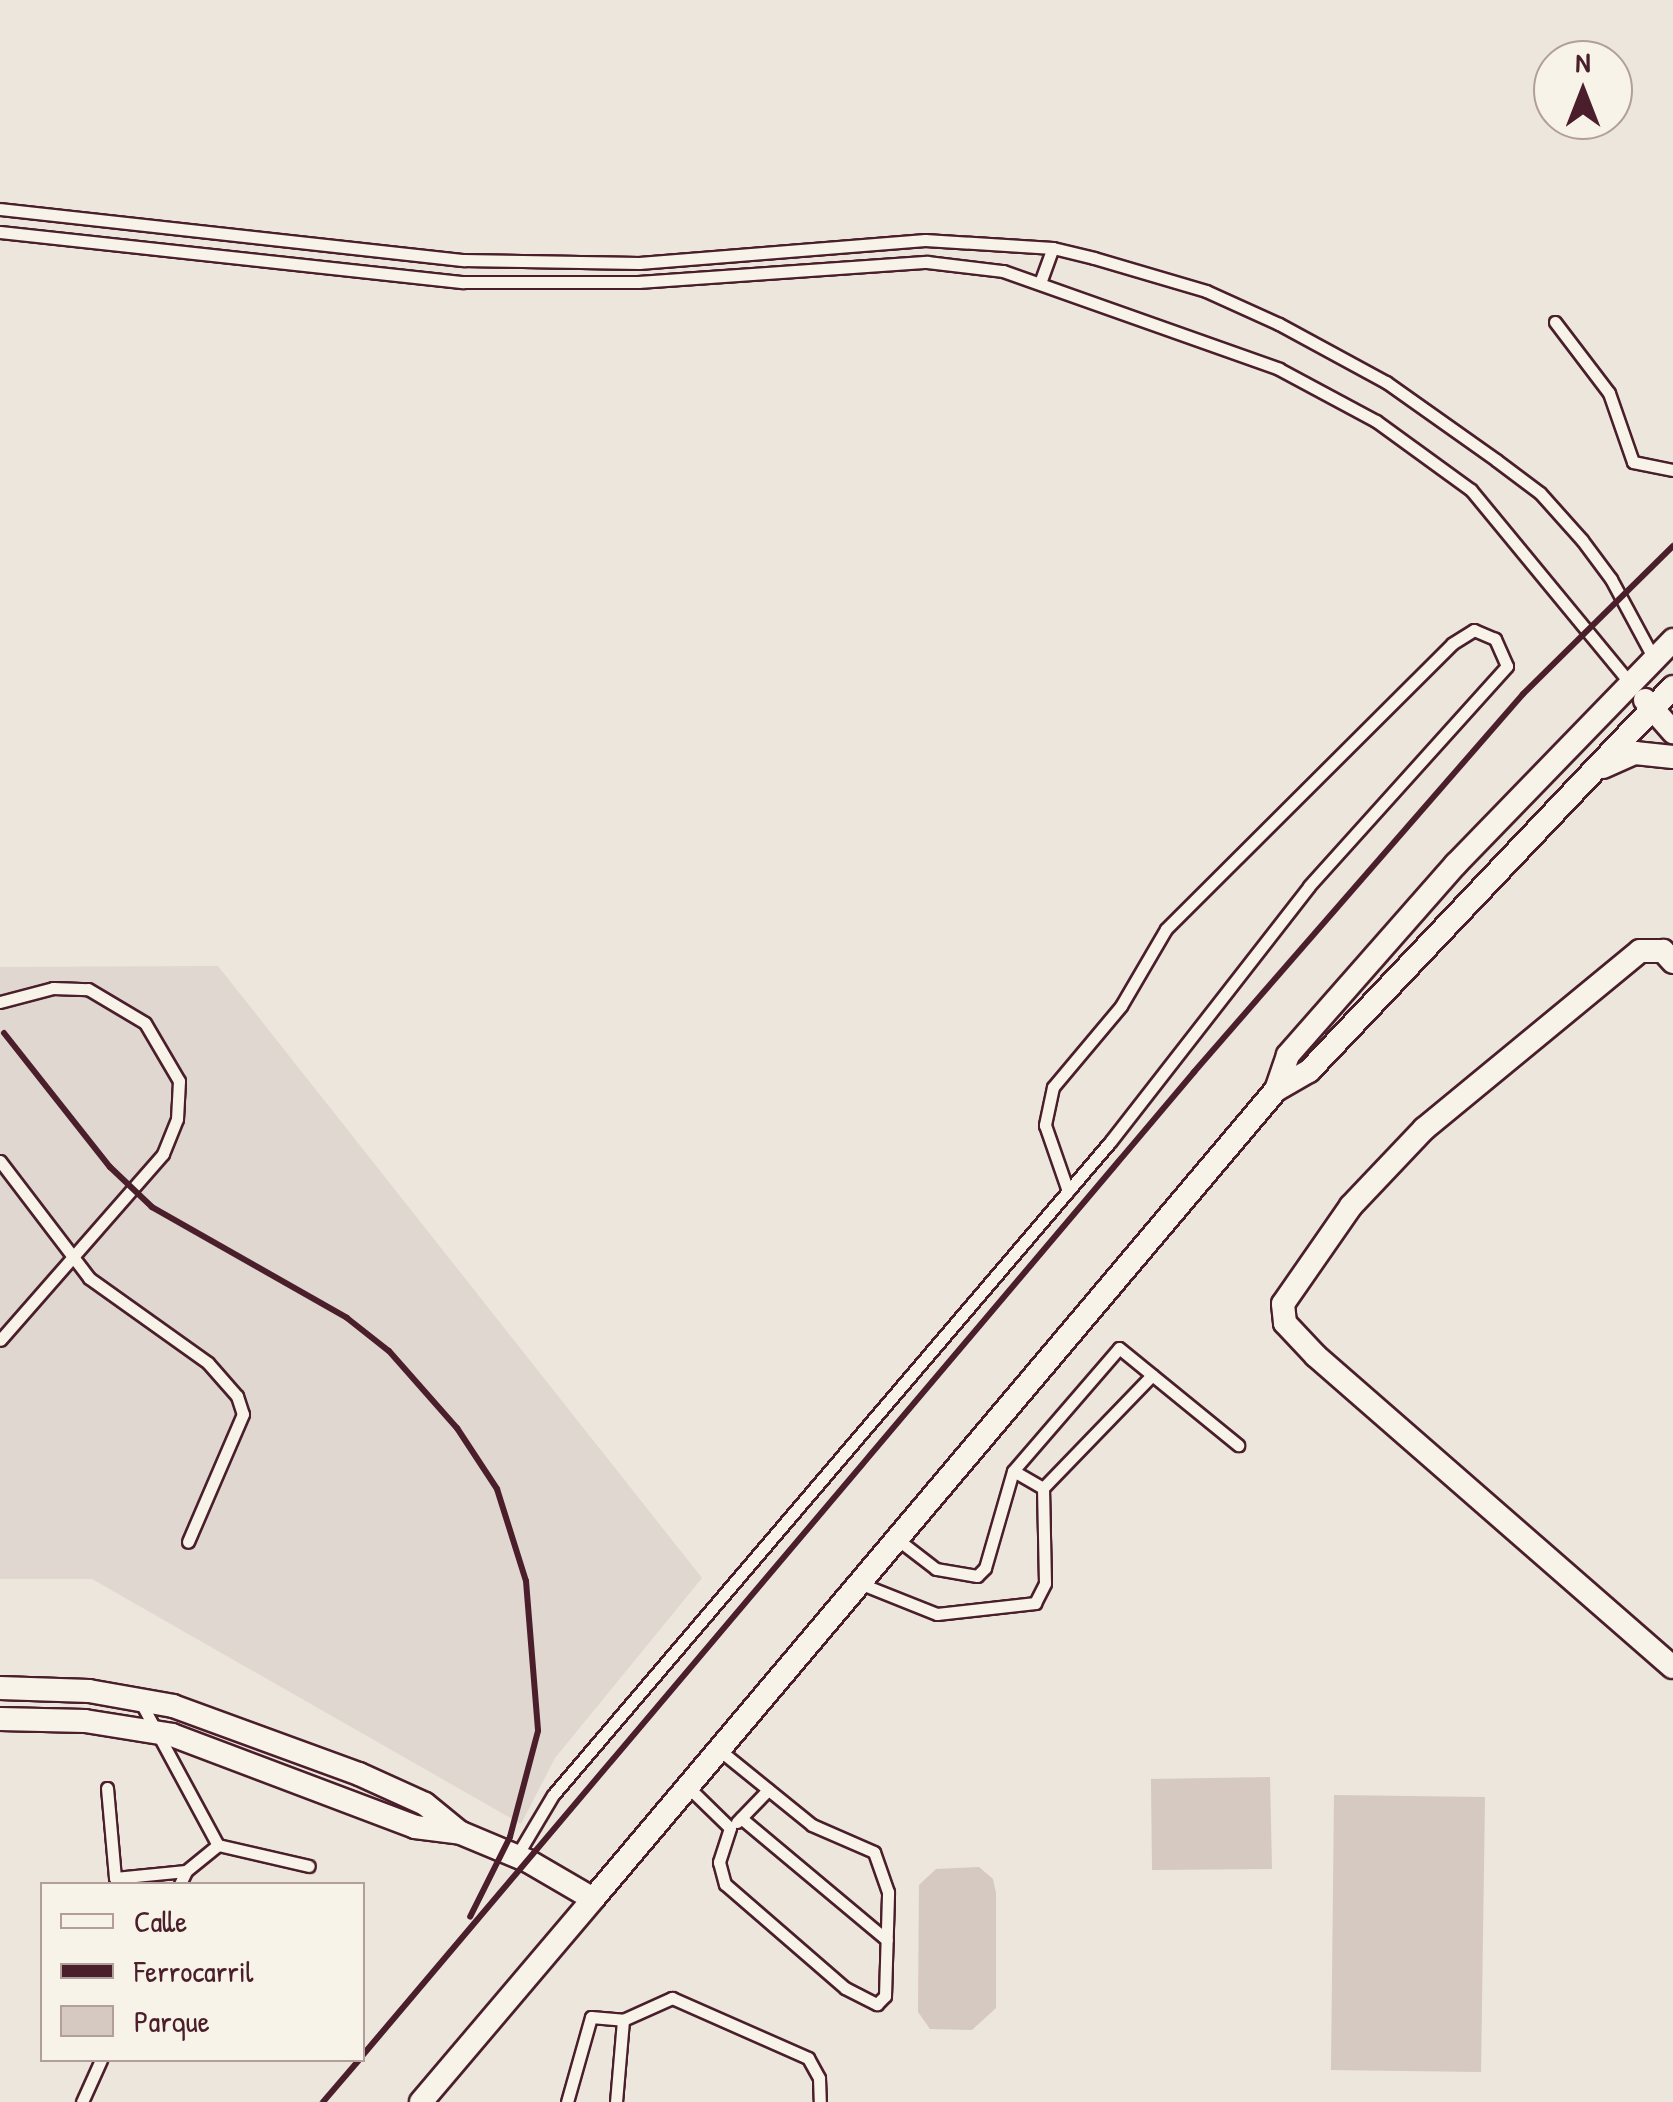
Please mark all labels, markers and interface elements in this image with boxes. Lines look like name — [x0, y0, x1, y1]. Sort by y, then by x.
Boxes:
north arrow — [1533, 40, 1633, 140]
text: N — [1576, 43, 1590, 81]
legend — [40, 1882, 365, 2062]
text: Calle — [134, 1901, 187, 1941]
text: Ferrocarril — [134, 1951, 254, 1991]
text: Parque — [134, 2001, 210, 2041]

